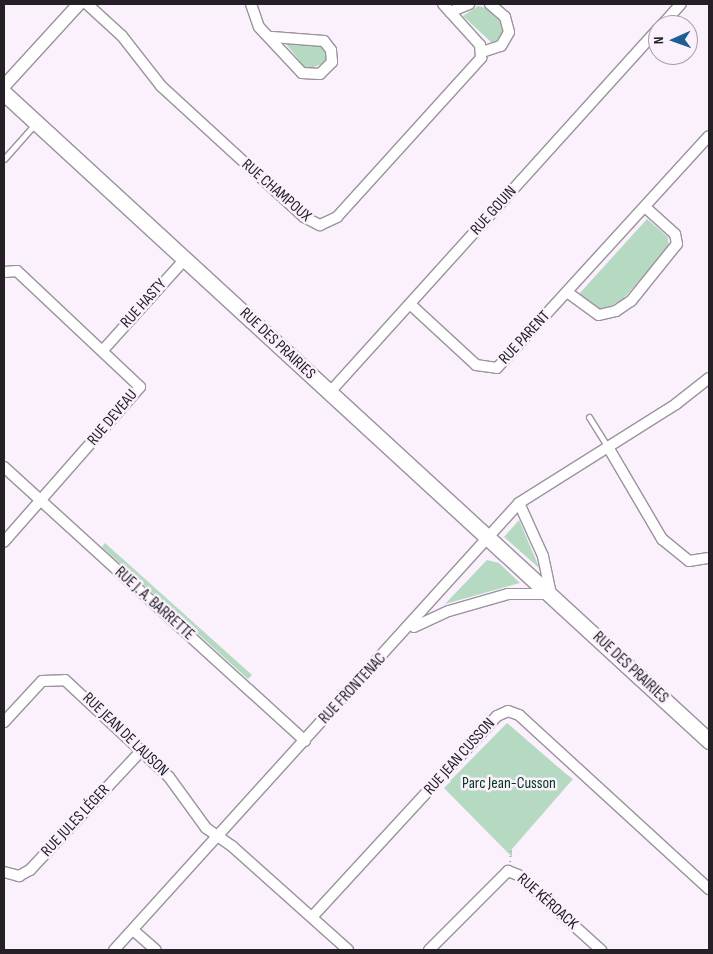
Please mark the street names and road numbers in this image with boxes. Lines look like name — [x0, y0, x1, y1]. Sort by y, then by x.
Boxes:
street label: RUE CHAMPOUX — [237, 156, 315, 226]
street label: RUE GOUIN — [467, 182, 521, 240]
street label: RUE HASTY — [117, 276, 171, 332]
street label: RUE DES PRAIRIES — [235, 304, 319, 384]
street label: RUE PARENT — [495, 307, 555, 369]
street label: RUE DEVEAU — [84, 386, 142, 450]
street label: RUE J. A. BARRETTE — [110, 563, 198, 645]
street label: RUE DES PRAIRIES — [588, 628, 672, 708]
street label: RUE FRONTENAC — [315, 650, 391, 728]
street label: RUE JEAN DE LAUSON — [78, 689, 172, 781]
street label: RUE JEAN CUSSON — [420, 715, 500, 799]
street label: RUE JULES LÉGER — [38, 781, 114, 861]
street label: RUE KÉROACK — [513, 870, 581, 934]

